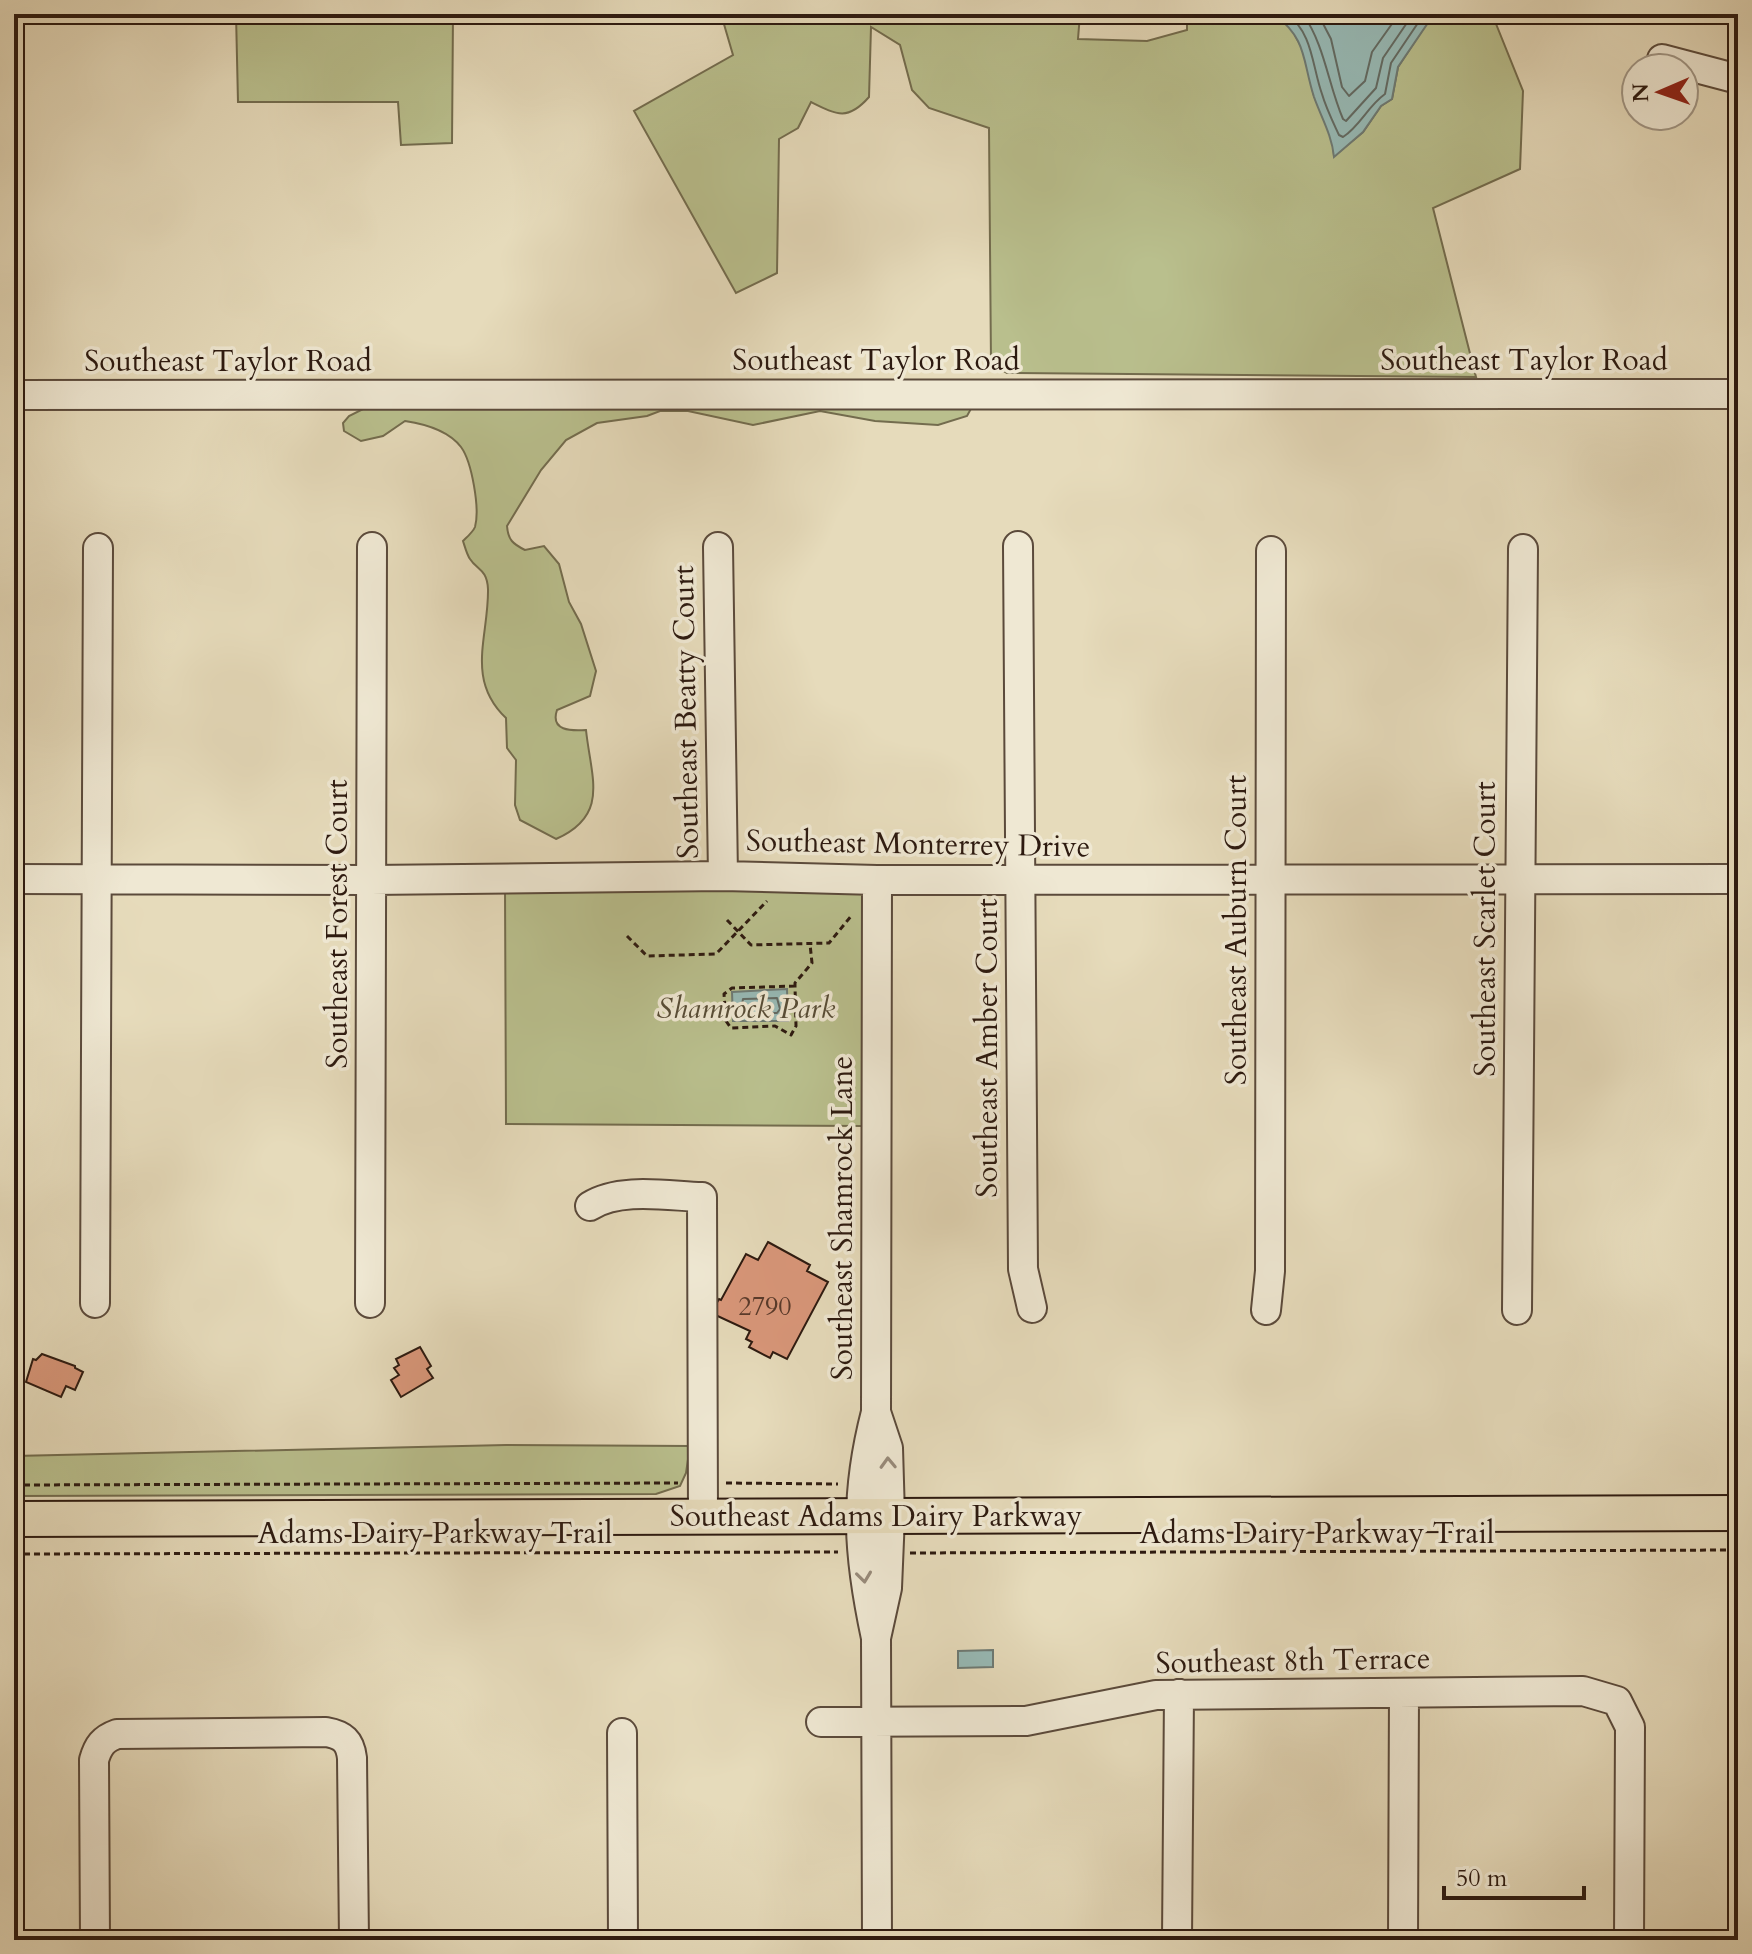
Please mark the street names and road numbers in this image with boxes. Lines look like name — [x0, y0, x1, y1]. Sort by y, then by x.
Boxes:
street label: Southeast Taylor Road — [732, 340, 1020, 381]
street label: Southeast Taylor Road — [1380, 340, 1668, 381]
street label: Southeast Taylor Road — [84, 341, 372, 382]
street label: Southeast Beatty Court — [663, 564, 709, 859]
street label: Southeast Auburn Court — [1216, 774, 1257, 1085]
street label: Southeast Forest Court — [317, 779, 358, 1069]
street label: Southeast Scarlet Court — [1465, 781, 1506, 1077]
street label: Southeast Monterrey Drive — [745, 820, 1091, 868]
street label: Southeast Amber Court — [967, 898, 1008, 1198]
street label: Southeast Shamrock Lane — [822, 1056, 863, 1380]
street label: Southeast Adams Dairy Parkway — [670, 1496, 1083, 1537]
street label: Adams Dairy Parkway Trail — [258, 1513, 613, 1554]
street label: Adams Dairy Parkway Trail — [1140, 1513, 1495, 1554]
street label: Southeast 8th Terrace — [1155, 1638, 1431, 1684]

